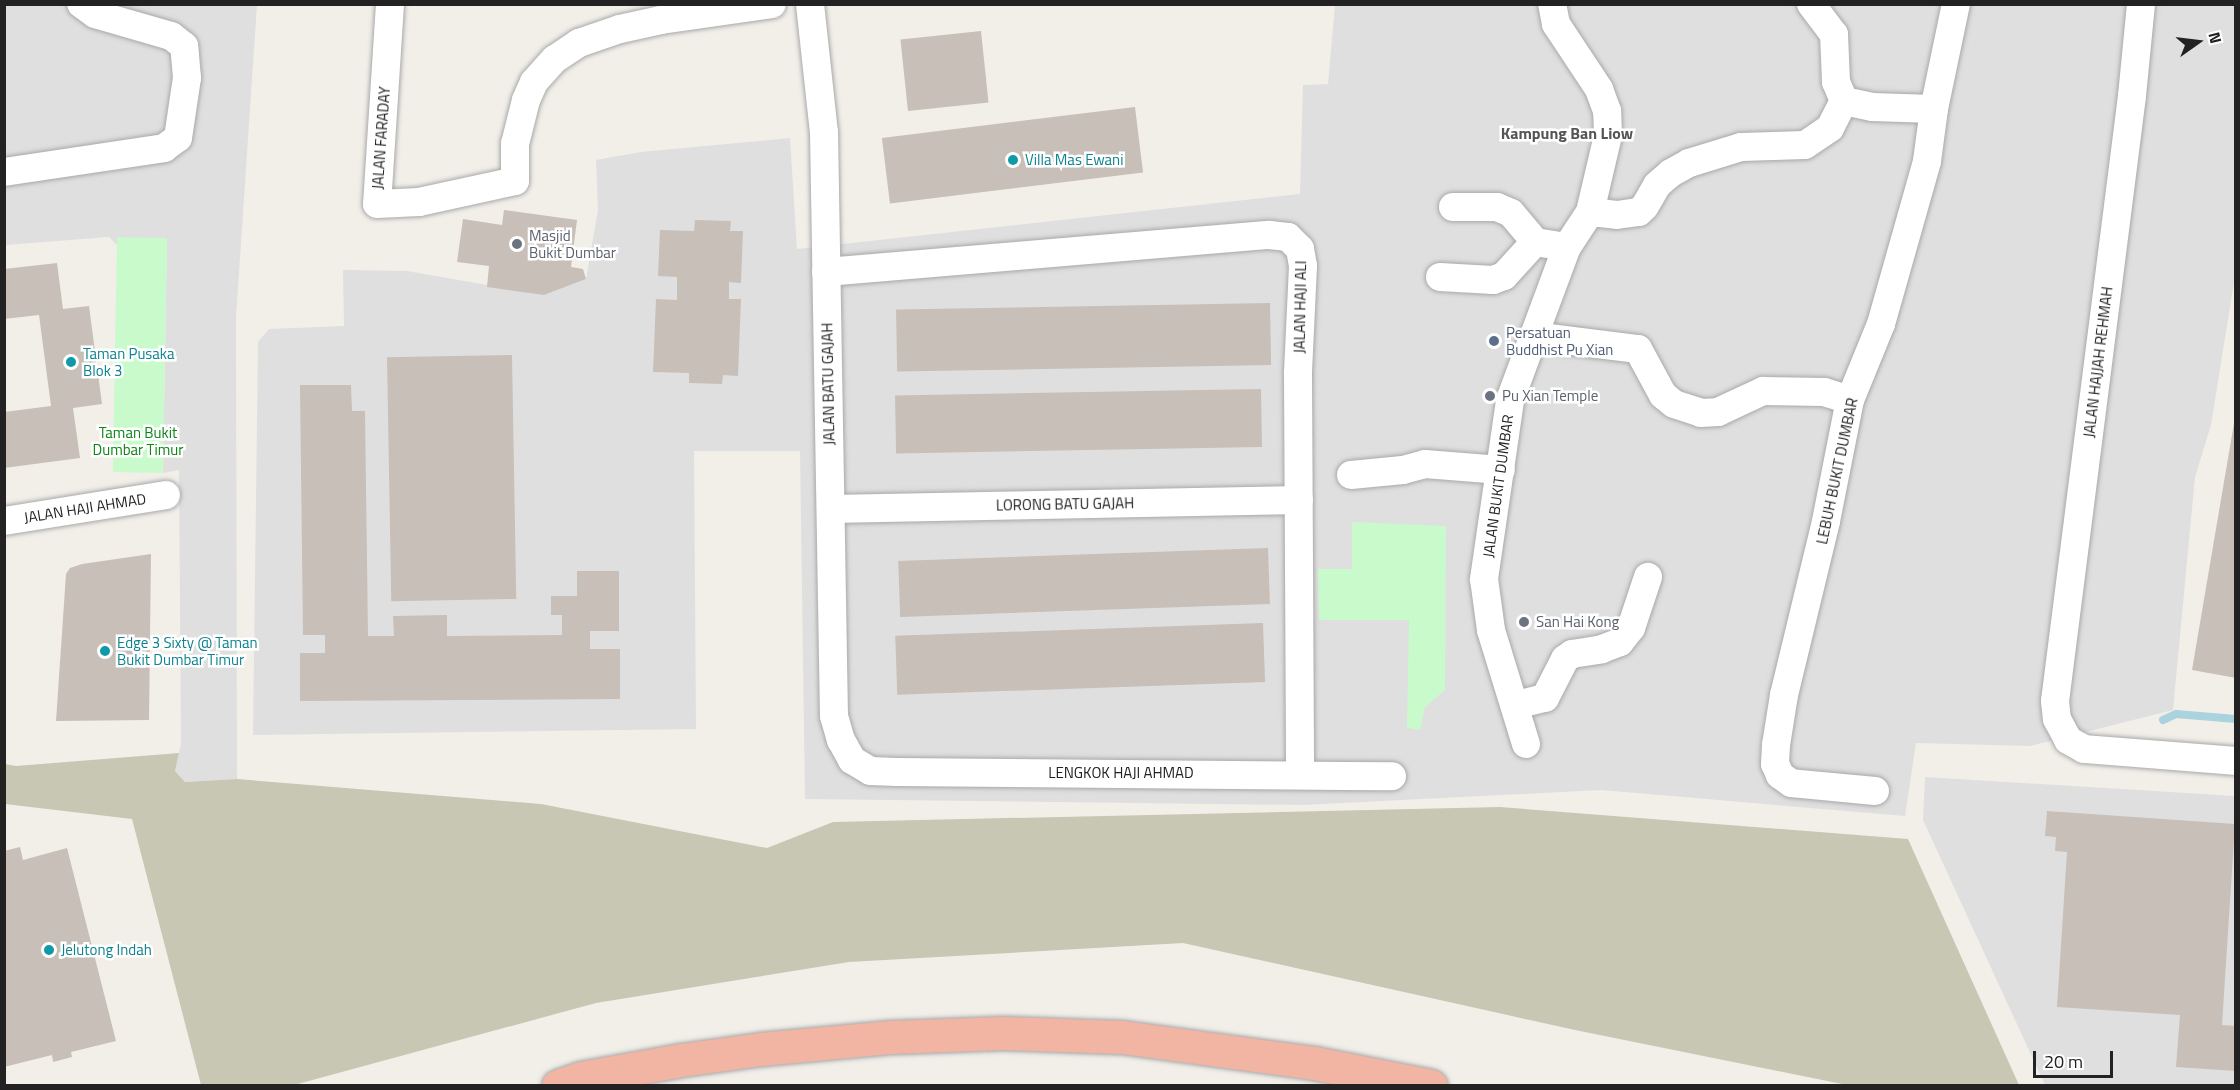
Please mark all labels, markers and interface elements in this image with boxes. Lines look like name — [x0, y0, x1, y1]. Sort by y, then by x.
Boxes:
north arrow — [2168, 12, 2228, 72]
text: N — [2202, 29, 2228, 46]
street label: JALAN FARADAY — [368, 86, 394, 190]
district label: Kampung Ban Liow — [1501, 123, 1633, 143]
place label: Villa Mas Ewani — [1025, 151, 1123, 169]
marker: Villa Mas Ewani — [1006, 153, 1020, 167]
place label: Masjid Bukit Dumbar — [529, 226, 616, 261]
marker: Masjid Bukit Dumbar — [510, 237, 524, 251]
street label: JALAN HAJI ALI — [1290, 260, 1310, 354]
street label: JALAN HAJJAH REHMAH — [2080, 285, 2116, 439]
street label: JALAN BATU GAJAH — [818, 323, 838, 445]
place label: Persatuan Buddhist Pu Xian — [1506, 323, 1613, 358]
marker: Persatuan Buddhist Pu Xian — [1487, 334, 1501, 348]
place label: Taman Pusaka Blok 3 — [83, 344, 174, 379]
marker: Taman Pusaka Blok 3 — [64, 355, 78, 369]
place label: Pu Xian Temple — [1502, 387, 1598, 405]
marker: Pu Xian Temple — [1483, 389, 1497, 403]
street label: LEBUH BUKIT DUMBAR — [1813, 396, 1861, 546]
street label: JALAN BUKIT DUMBAR — [1479, 413, 1517, 559]
park label: Taman Bukit Dumbar Timur — [93, 423, 183, 458]
street label: JALAN HAJI AHMAD — [23, 489, 147, 527]
street label: LORONG BATU GAJAH — [996, 494, 1134, 514]
place label: San Hai Kong — [1536, 613, 1619, 631]
marker: San Hai Kong — [1517, 615, 1531, 629]
place label: Edge 3 Sixty @ Taman Bukit Dumbar Timur — [117, 633, 258, 668]
marker: Edge 3 Sixty @ Taman Bukit Dumbar Timur — [98, 644, 112, 658]
street label: LENGKOK HAJI AHMAD — [1048, 764, 1194, 782]
place label: Jelutong Indah — [61, 941, 152, 959]
marker: Jelutong Indah — [42, 943, 56, 957]
scale bar — [2036, 1039, 2116, 1077]
text: 20 m — [2044, 1048, 2083, 1075]

